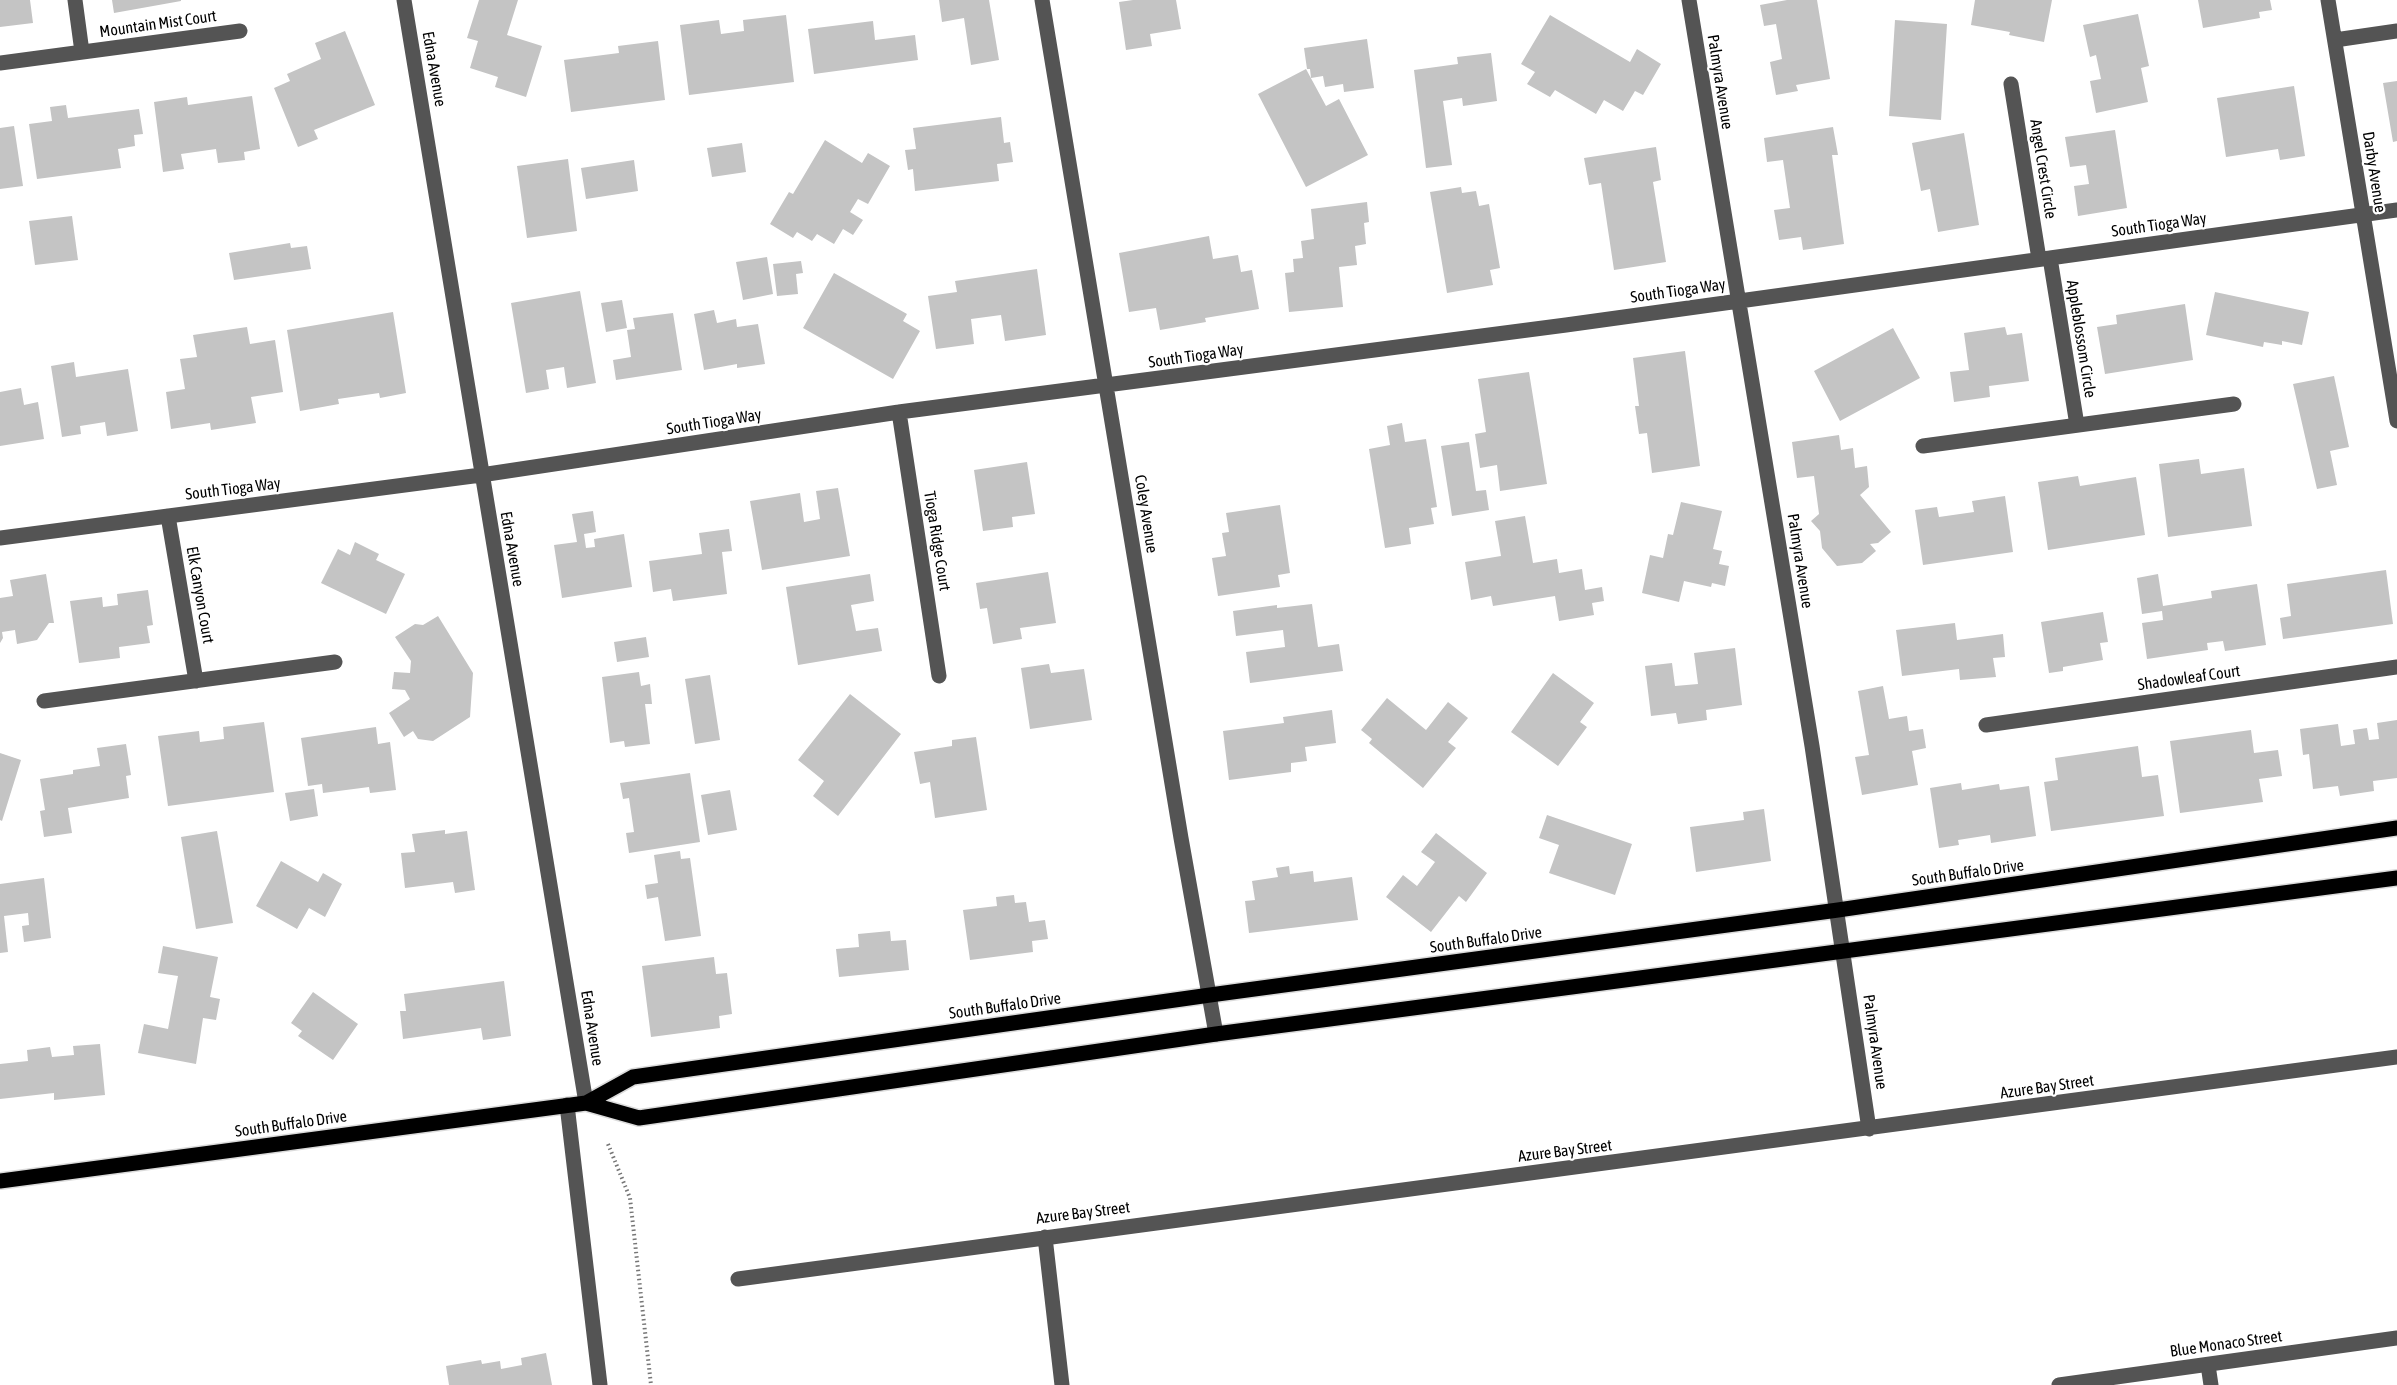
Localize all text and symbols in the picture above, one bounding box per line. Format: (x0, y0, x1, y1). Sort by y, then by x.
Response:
street label: Mountain Mist Court (98, 6, 218, 42)
street label: Edna Avenue (418, 30, 450, 108)
street label: Palmyra Avenue (1703, 33, 1737, 131)
street label: Angel Crest Circle (2026, 118, 2060, 220)
street label: Darby Avenue (2358, 130, 2390, 214)
street label: South Tioga Way (2110, 209, 2208, 241)
street label: South Tioga Way (1629, 275, 1727, 307)
street label: Appleblossom Circle (2062, 279, 2100, 399)
street label: South Tioga Way (1147, 340, 1245, 372)
street label: South Tioga Way (665, 405, 763, 439)
street label: Coley Avenue (1130, 473, 1162, 555)
street label: South Tioga Way (184, 474, 282, 504)
street label: Tioga Ridge Court (920, 490, 954, 592)
street label: Edna Avenue (496, 510, 528, 588)
street label: Palmyra Avenue (1783, 512, 1817, 610)
street label: Elk Canyon Court (182, 545, 218, 645)
street label: Shadowleaf Court (2136, 661, 2242, 695)
street label: South Buffalo Drive (1911, 856, 2025, 890)
street label: South Buffalo Drive (1429, 923, 1543, 957)
street label: Edna Avenue (577, 989, 607, 1067)
street label: South Buffalo Drive (948, 989, 1062, 1023)
street label: Palmyra Avenue (1859, 993, 1891, 1091)
street label: Azure Bay Street (1999, 1071, 2095, 1103)
street label: South Buffalo Drive (234, 1107, 348, 1141)
street label: Azure Bay Street (1517, 1136, 1613, 1166)
street label: Azure Bay Street (1035, 1198, 1131, 1228)
street label: Blue Monaco Street (2169, 1327, 2283, 1361)

